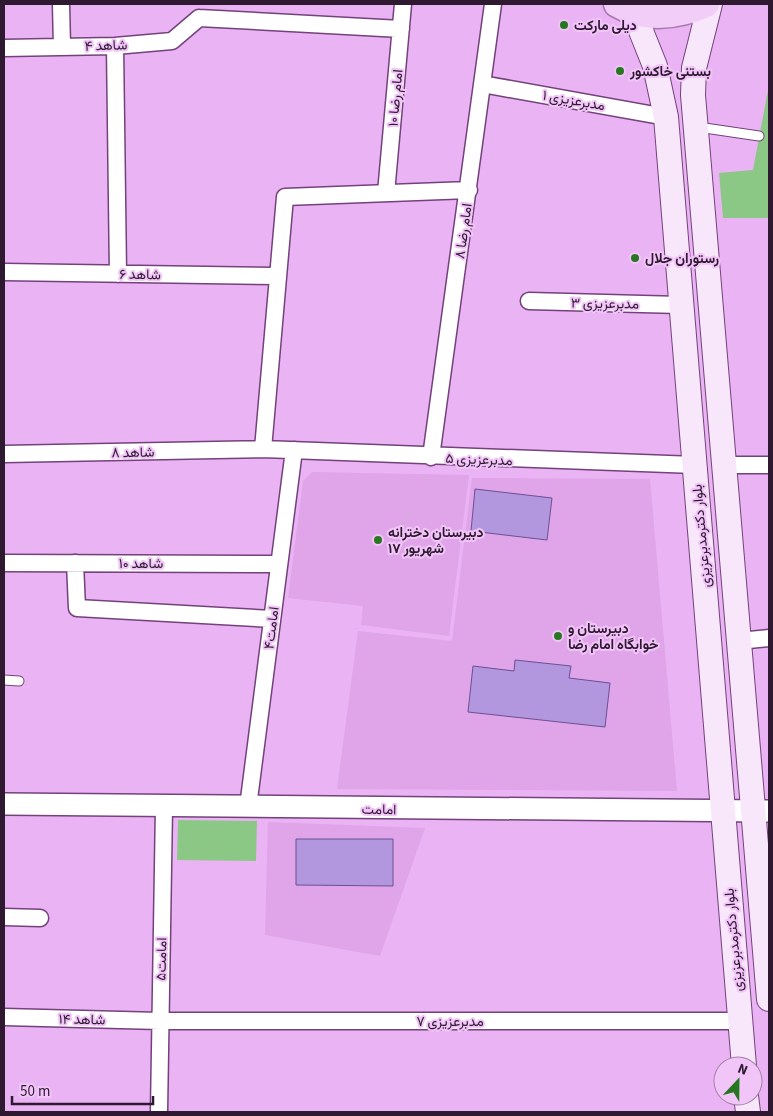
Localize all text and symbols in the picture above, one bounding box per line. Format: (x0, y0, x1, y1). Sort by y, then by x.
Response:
place label: دیلی مارکت (574, 16, 637, 36)
marker: دیلی مارکت (558, 19, 570, 31)
street label: شاهد ۴ (84, 35, 128, 57)
place label: بستنی خاکشور (629, 62, 711, 82)
marker: بستنی خاکشور (614, 65, 626, 77)
street label: امام رضا ۱۰ (384, 69, 408, 128)
street label: مدبرعزیزی ۱ (541, 86, 607, 116)
street label: امام رضا ۸ (450, 202, 478, 260)
place label: رستوران جلال (645, 249, 719, 269)
marker: رستوران جلال (629, 252, 641, 264)
street label: شاهد ۶ (119, 265, 161, 285)
street label: مدبرعزیزی ۳ (571, 293, 639, 315)
street label: شاهد ۸ (111, 443, 155, 463)
street label: مدبرعزیزی ۵ (445, 449, 513, 471)
street label: بلوار دکترمدبرعزیزی (688, 483, 716, 589)
place label: دبیرستان دخترانه ۱۷ شهریور (388, 523, 484, 559)
marker: دبیرستان دخترانه ۱۷ شهریور (372, 534, 384, 546)
street label: شاهد ۱۰ (119, 554, 163, 574)
street label: امامت۴ (259, 606, 285, 651)
place label: دبیرستان و خوابگاه امام رضا (568, 619, 659, 655)
marker: دبیرستان و خوابگاه امام رضا (552, 630, 564, 642)
street label: امامت (361, 800, 397, 820)
street label: بلوار دکترمدبرعزیزی (720, 887, 748, 993)
street label: امامت۵ (152, 937, 172, 981)
street label: شاهد ۱۴ (58, 1010, 106, 1030)
street label: مدبرعزیزی ۷ (416, 1012, 484, 1032)
north arrow (713, 1056, 763, 1106)
text: N (734, 1059, 751, 1081)
scale bar (12, 1074, 154, 1106)
text: 50 m (20, 1081, 50, 1102)

